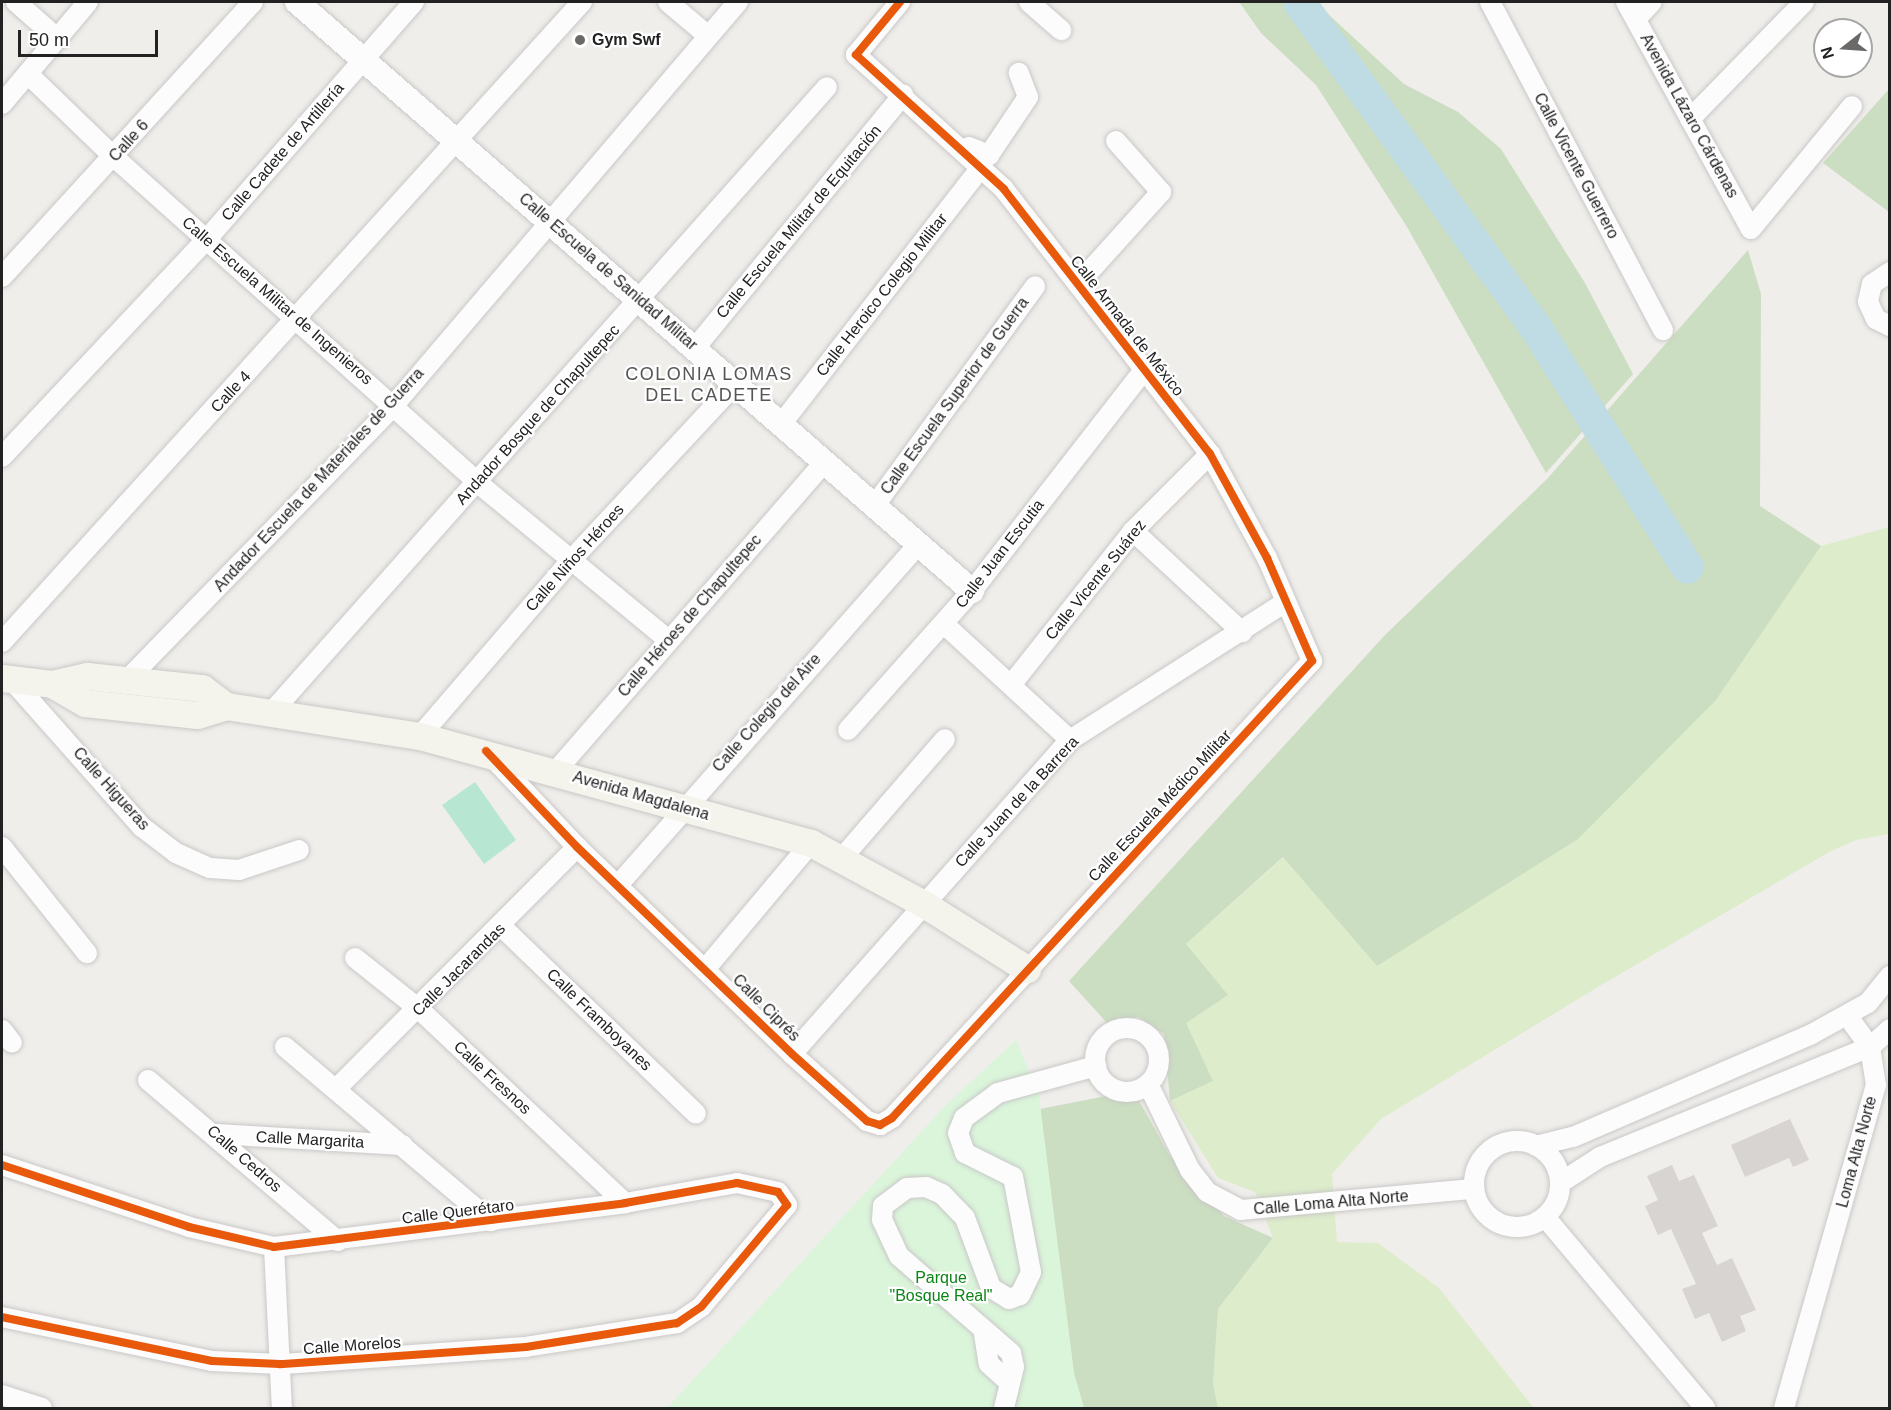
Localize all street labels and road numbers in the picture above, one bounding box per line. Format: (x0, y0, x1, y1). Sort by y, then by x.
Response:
street label: Avenida Lázaro Cárdenas (1636, 31, 1742, 201)
street label: Calle Cadete de Artillería (217, 79, 349, 225)
street label: Calle Vicente Guerrero (1529, 90, 1623, 242)
street label: Calle 6 (105, 116, 153, 166)
street label: Calle Escuela Militar de Equitación (712, 121, 886, 323)
street label: Calle Escuela de Sanidad Militar (515, 189, 701, 355)
street label: Calle Heroico Colegio Militar (812, 210, 952, 380)
street label: Calle Escuela Militar de Ingenieros (178, 213, 376, 389)
street label: Calle Armada de México (1066, 251, 1188, 401)
street label: Calle Escuela Superior de Guerra (877, 294, 1033, 498)
street label: Andador Bosque de Chapultepec (452, 321, 624, 509)
street label: Andador Escuela de Materiales de Guerra (210, 364, 428, 596)
street label: Calle 4 (207, 367, 255, 417)
street label: Calle Juan Escutia (952, 496, 1048, 612)
street label: Calle Niños Héroes (522, 500, 628, 616)
street label: Calle Vicente Suárez (1042, 516, 1150, 644)
street label: Calle Héroes de Chapultepec (614, 531, 766, 701)
street label: Calle Colegio del Aire (708, 649, 826, 777)
street label: Calle Escuela Médico Militar (1084, 726, 1236, 886)
street label: Calle Juan de la Barrera (951, 732, 1083, 872)
street label: Calle Higueras (69, 744, 153, 834)
street label: Avenida Magdalena (571, 767, 711, 825)
street label: Calle Jacarandas (409, 920, 509, 1020)
street label: Calle Framboyanes (542, 965, 656, 1075)
street label: Calle Ciprés (728, 970, 804, 1046)
street label: Calle Fresnos (449, 1037, 535, 1119)
street label: Loma Alta Norte (1833, 1094, 1881, 1210)
street label: Calle Cedros (203, 1121, 285, 1197)
street label: Calle Margarita (255, 1128, 365, 1152)
street label: Calle Loma Alta Norte (1252, 1187, 1410, 1219)
street label: Calle Querétaro (401, 1196, 515, 1228)
street label: Calle Morelos (303, 1333, 401, 1359)

